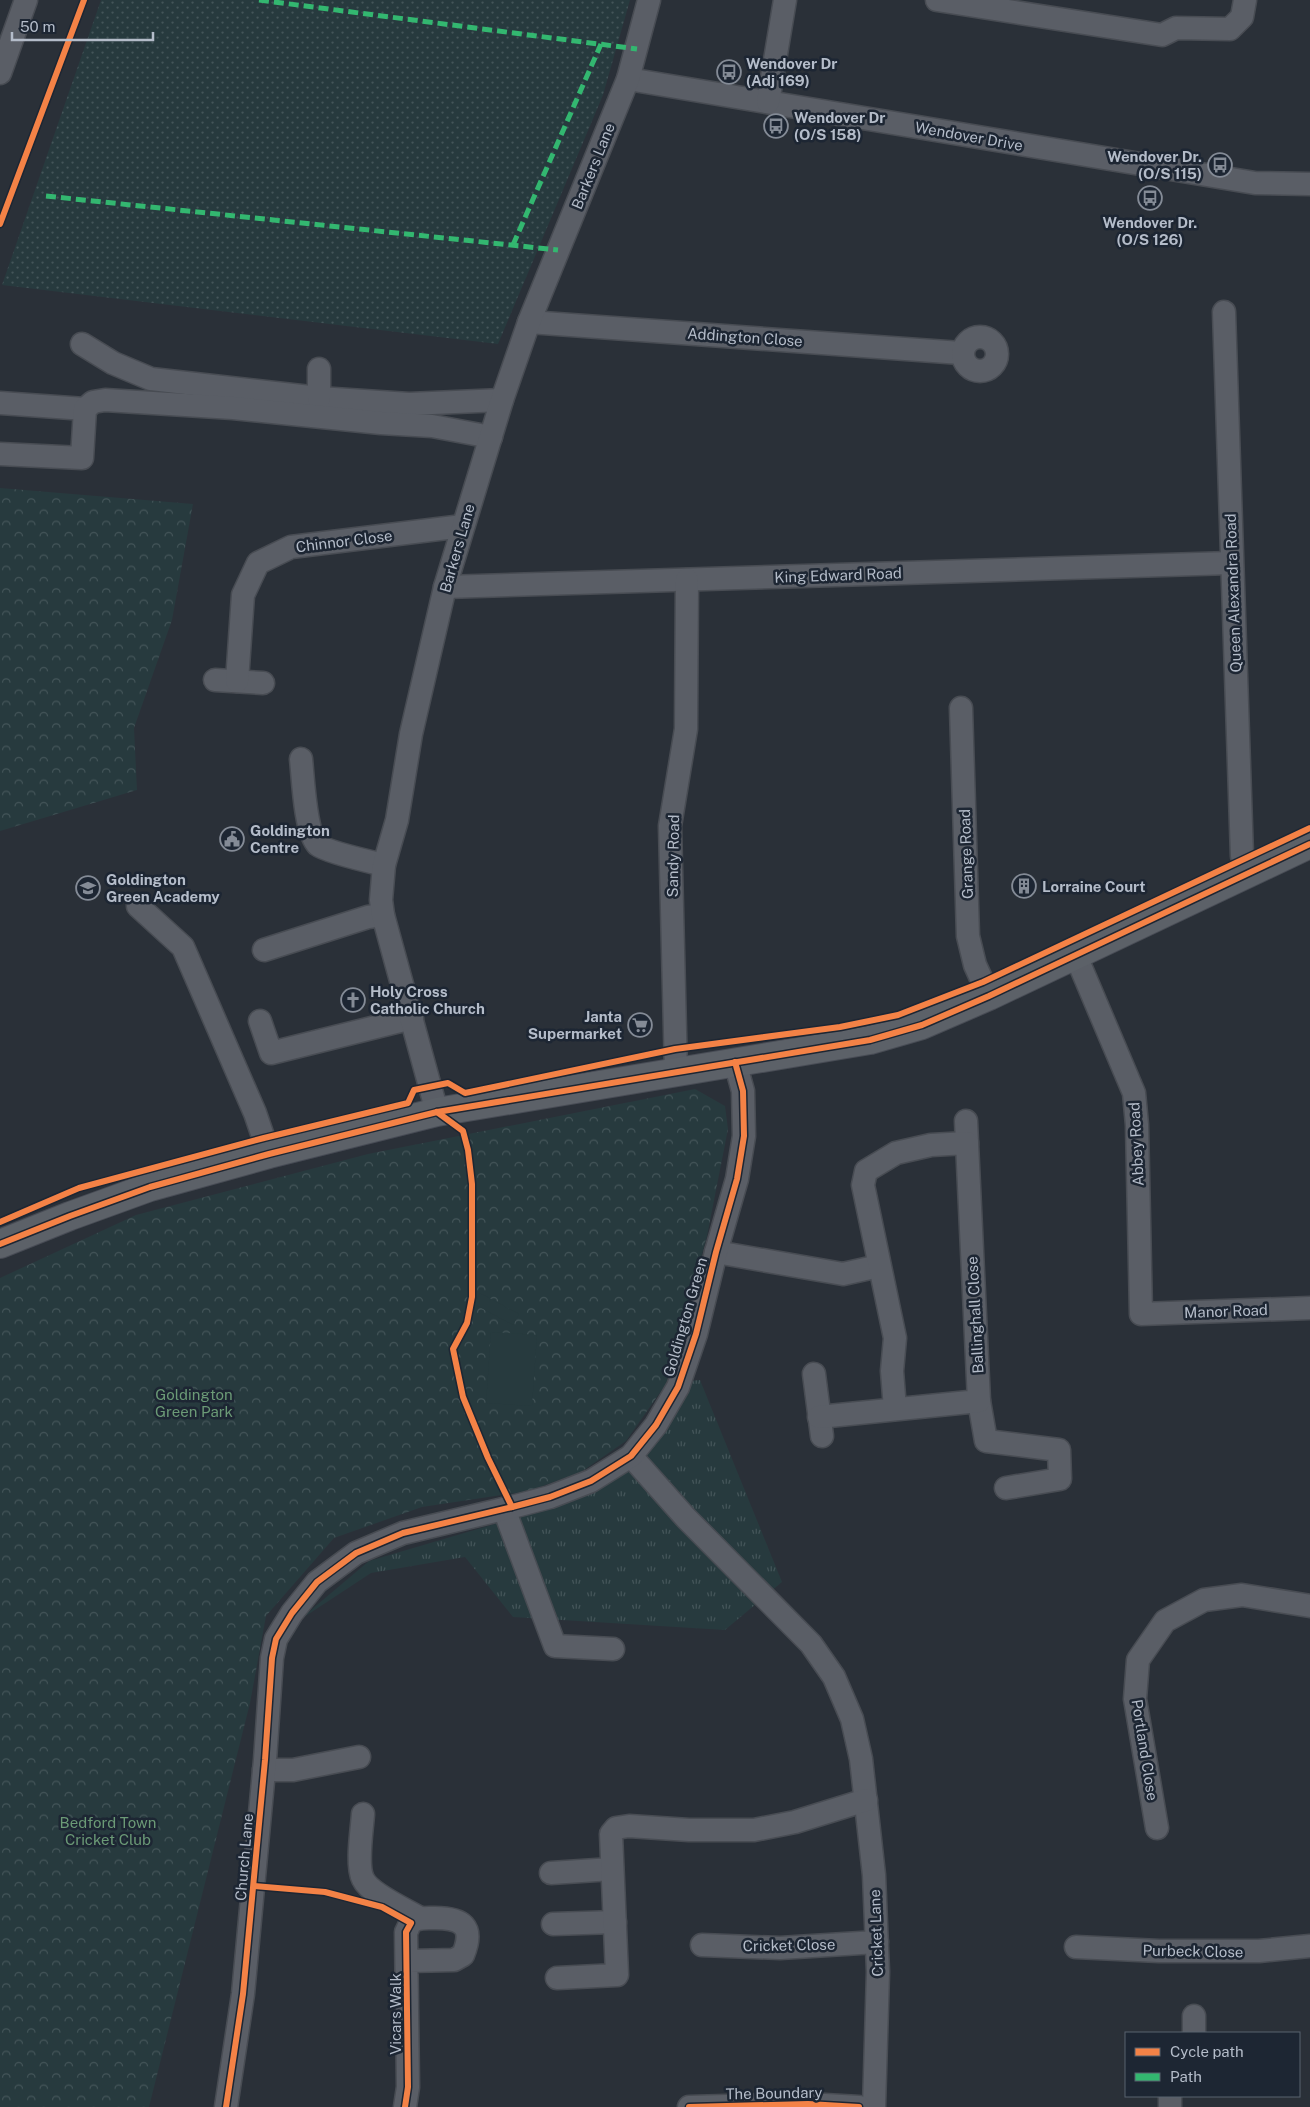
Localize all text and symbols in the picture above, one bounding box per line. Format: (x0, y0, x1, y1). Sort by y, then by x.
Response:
scale bar (12, 10, 154, 42)
text: 50 m (20, 18, 55, 35)
place label: Wendover Dr (Adj 169) (746, 55, 838, 89)
bus stop icon: Wendover Dr (Adj 169) (716, 59, 742, 85)
place label: Wendover Dr (O/S 158) (794, 109, 886, 143)
bus stop icon: Wendover Dr (O/S 158) (763, 113, 789, 139)
street label: Wendover Drive (914, 118, 1024, 154)
street label: Barkers Lane (568, 120, 618, 212)
place label: Wendover Dr. (O/S 115) (1107, 148, 1202, 182)
bus stop icon: Wendover Dr. (O/S 115) (1207, 152, 1233, 178)
bus stop icon: Wendover Dr. (O/S 126) (1137, 185, 1163, 211)
place label: Wendover Dr. (O/S 126) (1103, 214, 1197, 248)
street label: Addington Close (687, 324, 803, 350)
street label: Barkers Lane (436, 502, 478, 594)
street label: Queen Alexandra Road (1222, 513, 1244, 673)
street label: Chinnor Close (295, 527, 393, 555)
street label: King Edward Road (774, 564, 902, 586)
street label: Grange Road (956, 809, 976, 899)
street label: Sandy Road (664, 814, 682, 898)
place label: Goldington Centre (250, 822, 330, 856)
public building icon: Goldington Centre (219, 826, 245, 852)
place label: Goldington Green Academy (106, 871, 220, 905)
building icon: Lorraine Court (1011, 873, 1037, 899)
school or university icon: Goldington Green Academy (75, 875, 101, 901)
place label: Lorraine Court (1042, 878, 1146, 895)
place label: Holy Cross Catholic Church (370, 983, 485, 1017)
church icon: Holy Cross Catholic Church (340, 987, 366, 1013)
place label: Janta Supermarket (528, 1008, 622, 1042)
supermarket icon: Janta Supermarket (627, 1012, 653, 1038)
street label: Abbey Road (1125, 1102, 1147, 1186)
street label: Goldington Green (660, 1255, 710, 1379)
street label: Ballinghall Close (963, 1256, 987, 1374)
street label: Manor Road (1184, 1301, 1268, 1321)
park label: Goldington Green Park (155, 1386, 233, 1420)
street label: Portland Close (1129, 1698, 1161, 1802)
street label: Church Lane (232, 1813, 256, 1901)
park label: Bedford Town Cricket Club (60, 1814, 156, 1848)
street label: Cricket Lane (866, 1889, 886, 1977)
street label: Cricket Close (743, 1936, 835, 1954)
street label: Purbeck Close (1142, 1942, 1244, 1960)
street label: Vicars Walk (387, 1973, 404, 2055)
legend (1125, 2032, 1300, 2097)
text: Cycle path (1170, 2043, 1244, 2060)
text: Path (1170, 2068, 1202, 2085)
street label: The Boundary (725, 2084, 823, 2102)

